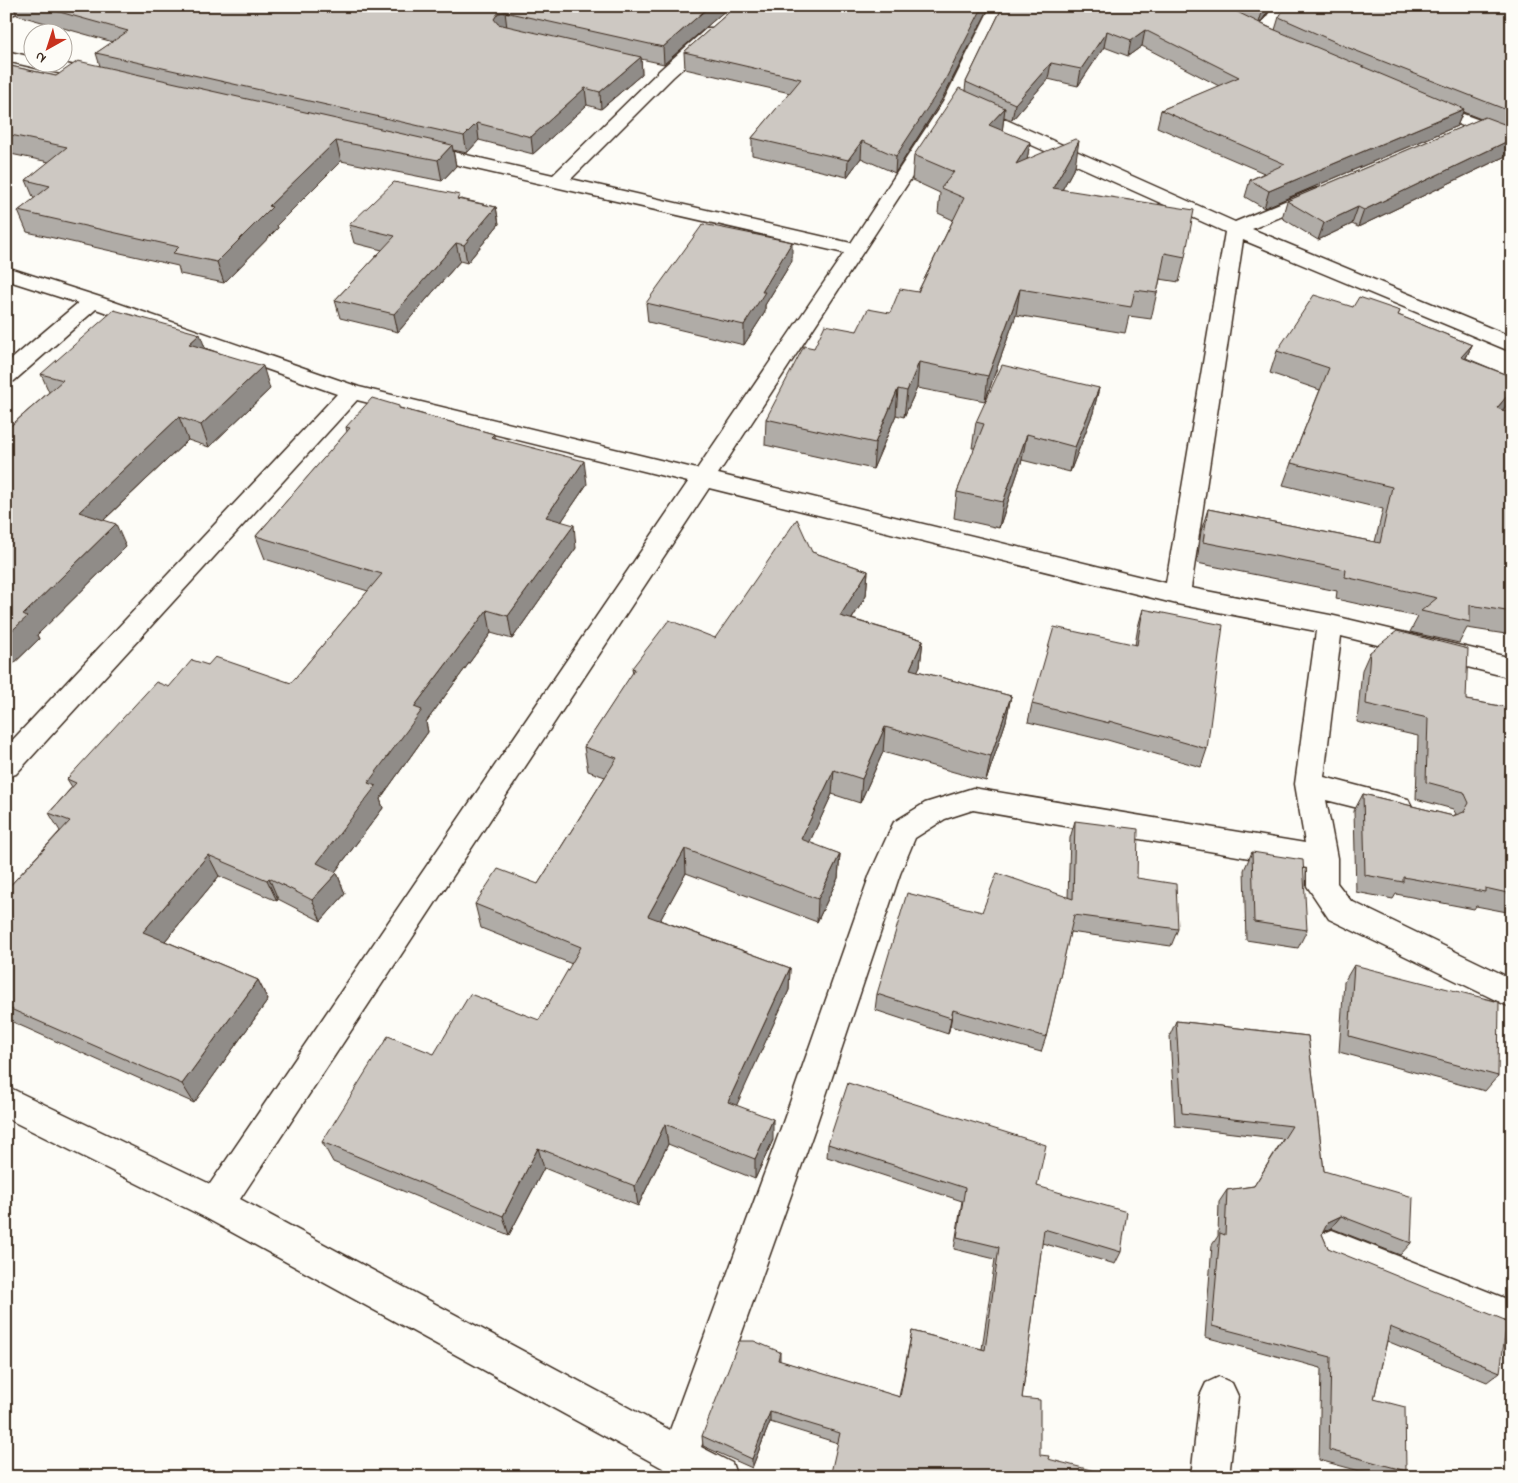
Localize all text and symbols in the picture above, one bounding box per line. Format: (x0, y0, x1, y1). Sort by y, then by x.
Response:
north arrow (22, 22, 72, 72)
text: N (30, 46, 51, 68)

